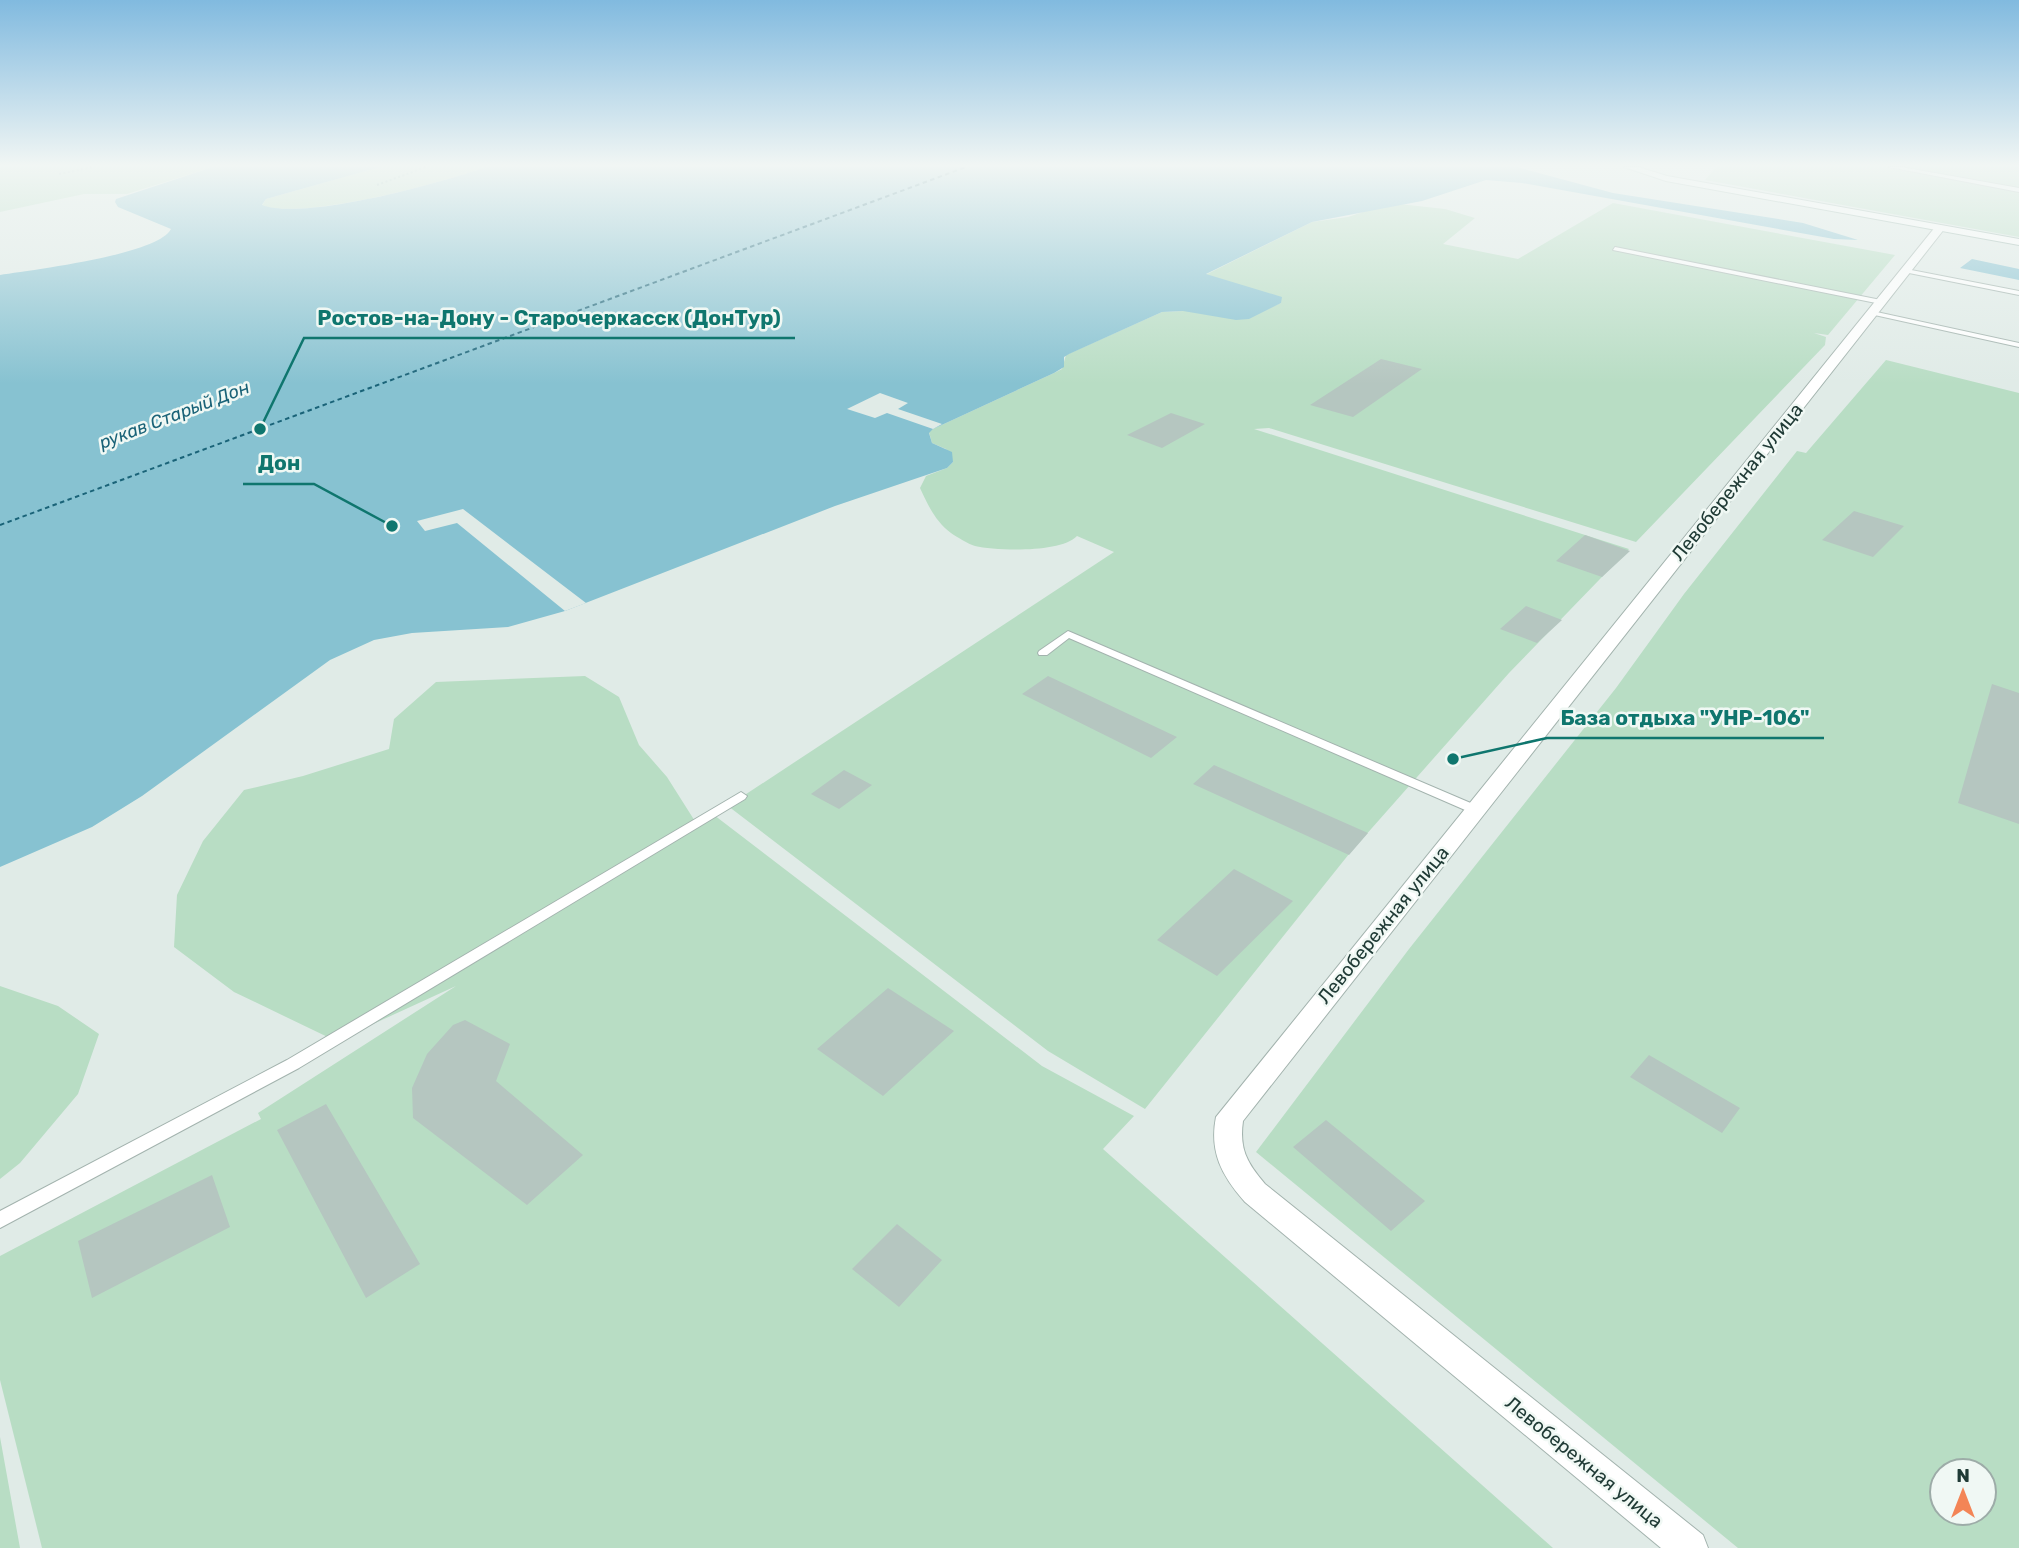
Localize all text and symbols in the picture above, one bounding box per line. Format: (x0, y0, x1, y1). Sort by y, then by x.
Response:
callout: Ростов-на-Дону - Старочеркасск (ДонТур) (304, 296, 795, 338)
text: Ростов-на-Дону - Старочеркасск (ДонТур) (317, 305, 781, 330)
water label: рукав Старый Дон (96, 376, 252, 454)
street label: Левобережная улица (1666, 399, 1808, 565)
callout: Дон (243, 442, 314, 484)
text: Дон (258, 450, 300, 475)
callout: База отдыха "УНР-106" (1547, 696, 1824, 738)
text: База отдыха "УНР-106" (1560, 705, 1810, 730)
street label: Левобережная улица (1312, 842, 1454, 1008)
street label: Левобережная улица (1501, 1391, 1667, 1533)
north arrow (1928, 1457, 1998, 1527)
text: N (1956, 1464, 1970, 1487)

